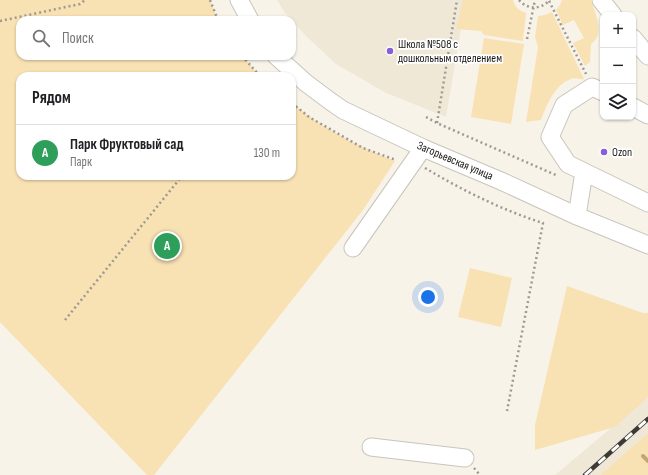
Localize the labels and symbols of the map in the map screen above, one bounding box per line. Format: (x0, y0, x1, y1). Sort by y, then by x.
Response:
place label: Школа №508 с дошкольным отделением (398, 37, 502, 66)
marker: Школа №508 с дошкольным отделением (385, 46, 395, 56)
street label: Загорьевская улица (415, 138, 496, 184)
place label: Ozon (612, 145, 632, 160)
marker: Ozon (599, 147, 609, 157)
pin: A (154, 231, 180, 261)
your location (418, 287, 438, 307)

